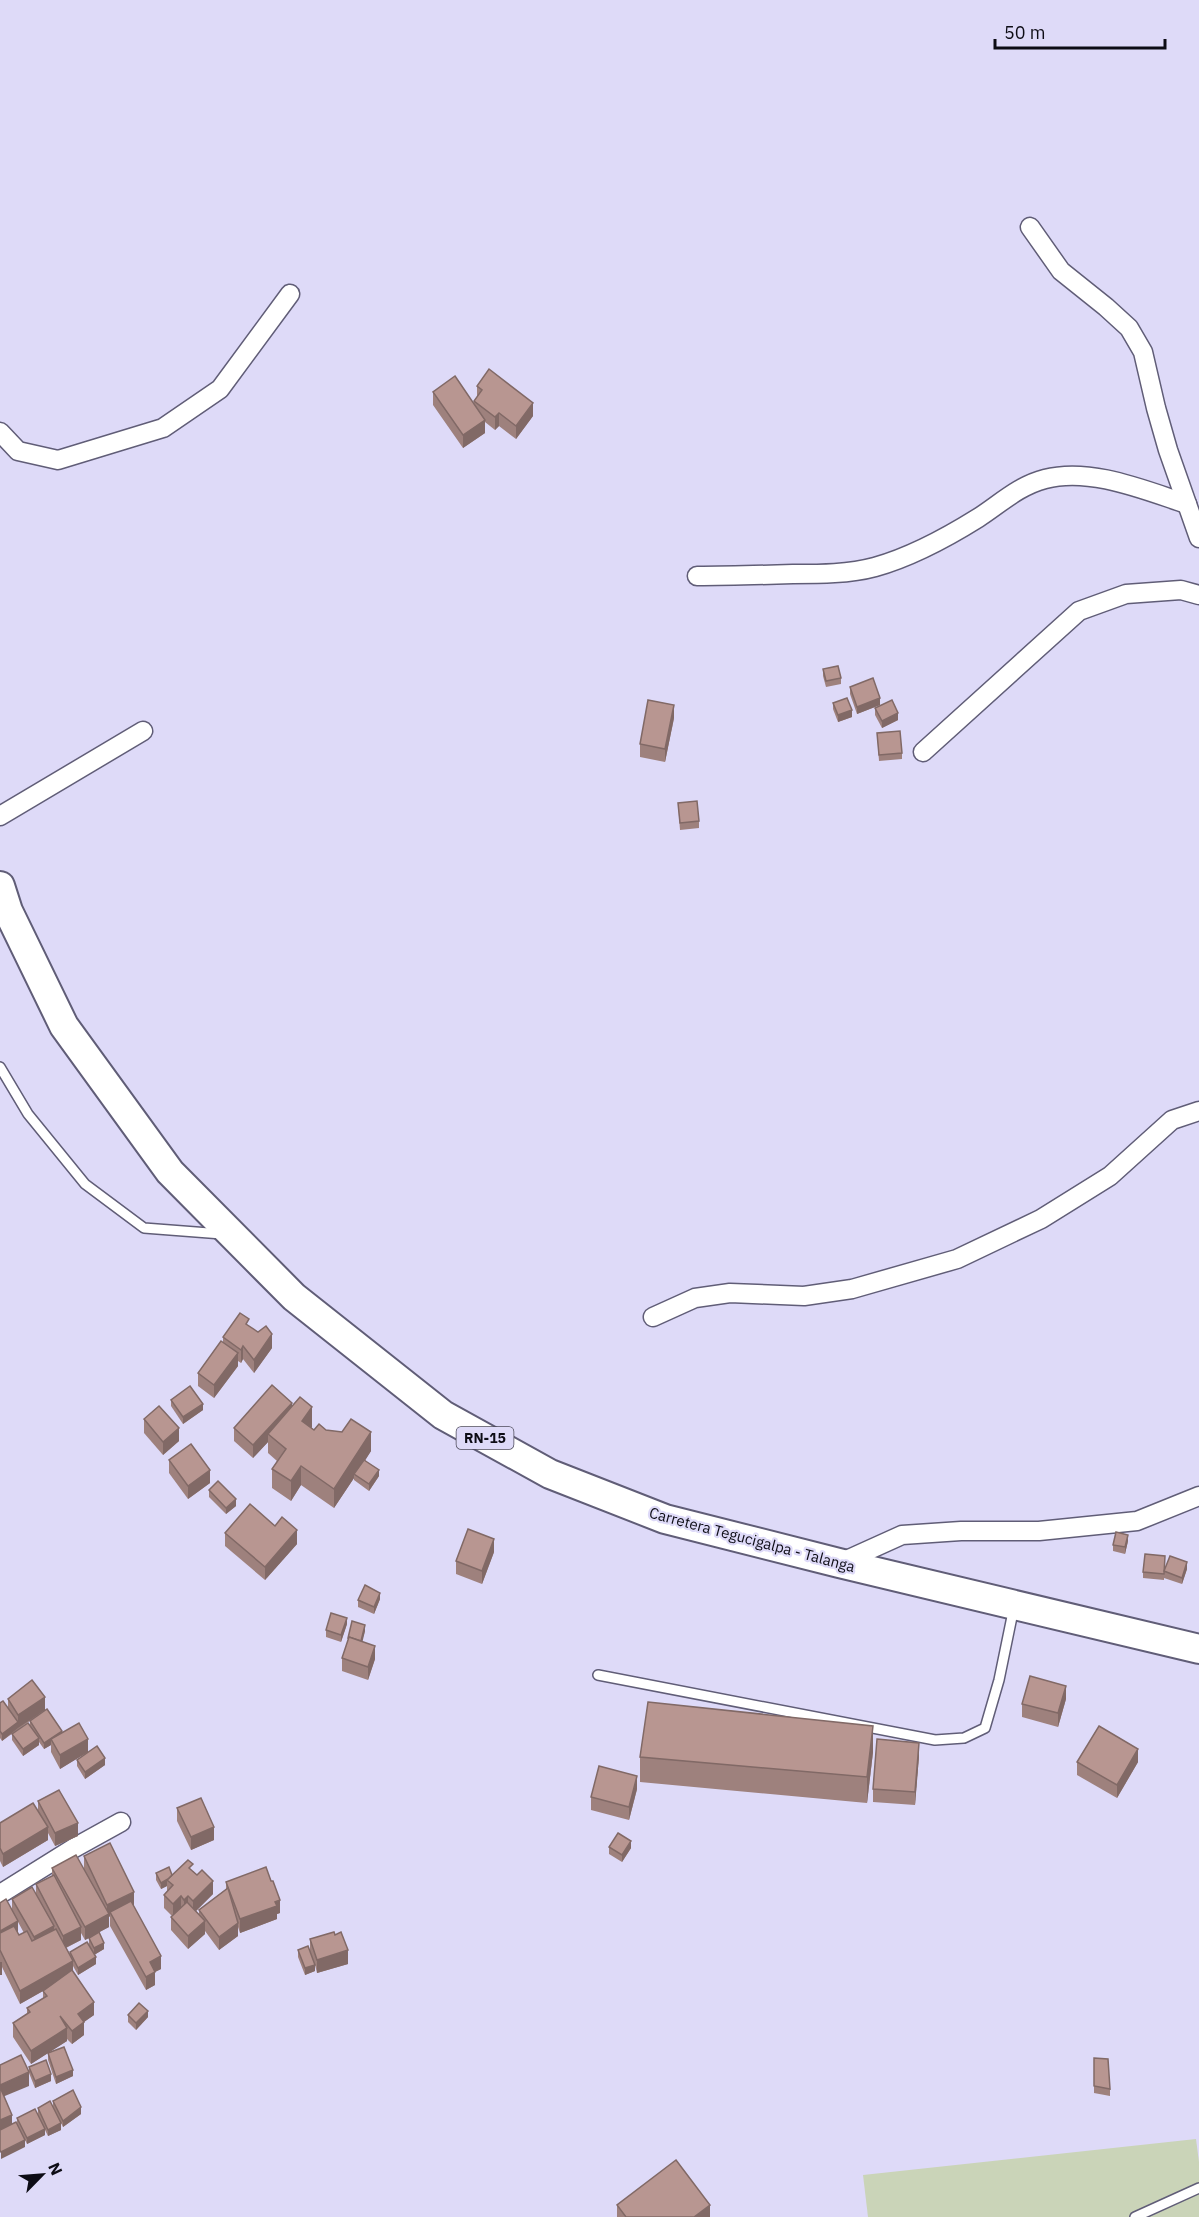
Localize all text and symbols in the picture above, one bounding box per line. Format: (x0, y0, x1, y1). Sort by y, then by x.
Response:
scale bar (995, 12, 1164, 50)
text: 50 m (1004, 21, 1046, 44)
road number: RN-15 (456, 1427, 514, 1449)
street label: Carretera Tegucigalpa - Talanga (647, 1503, 857, 1576)
north arrow (12, 2145, 72, 2205)
text: N (44, 2159, 67, 2178)

